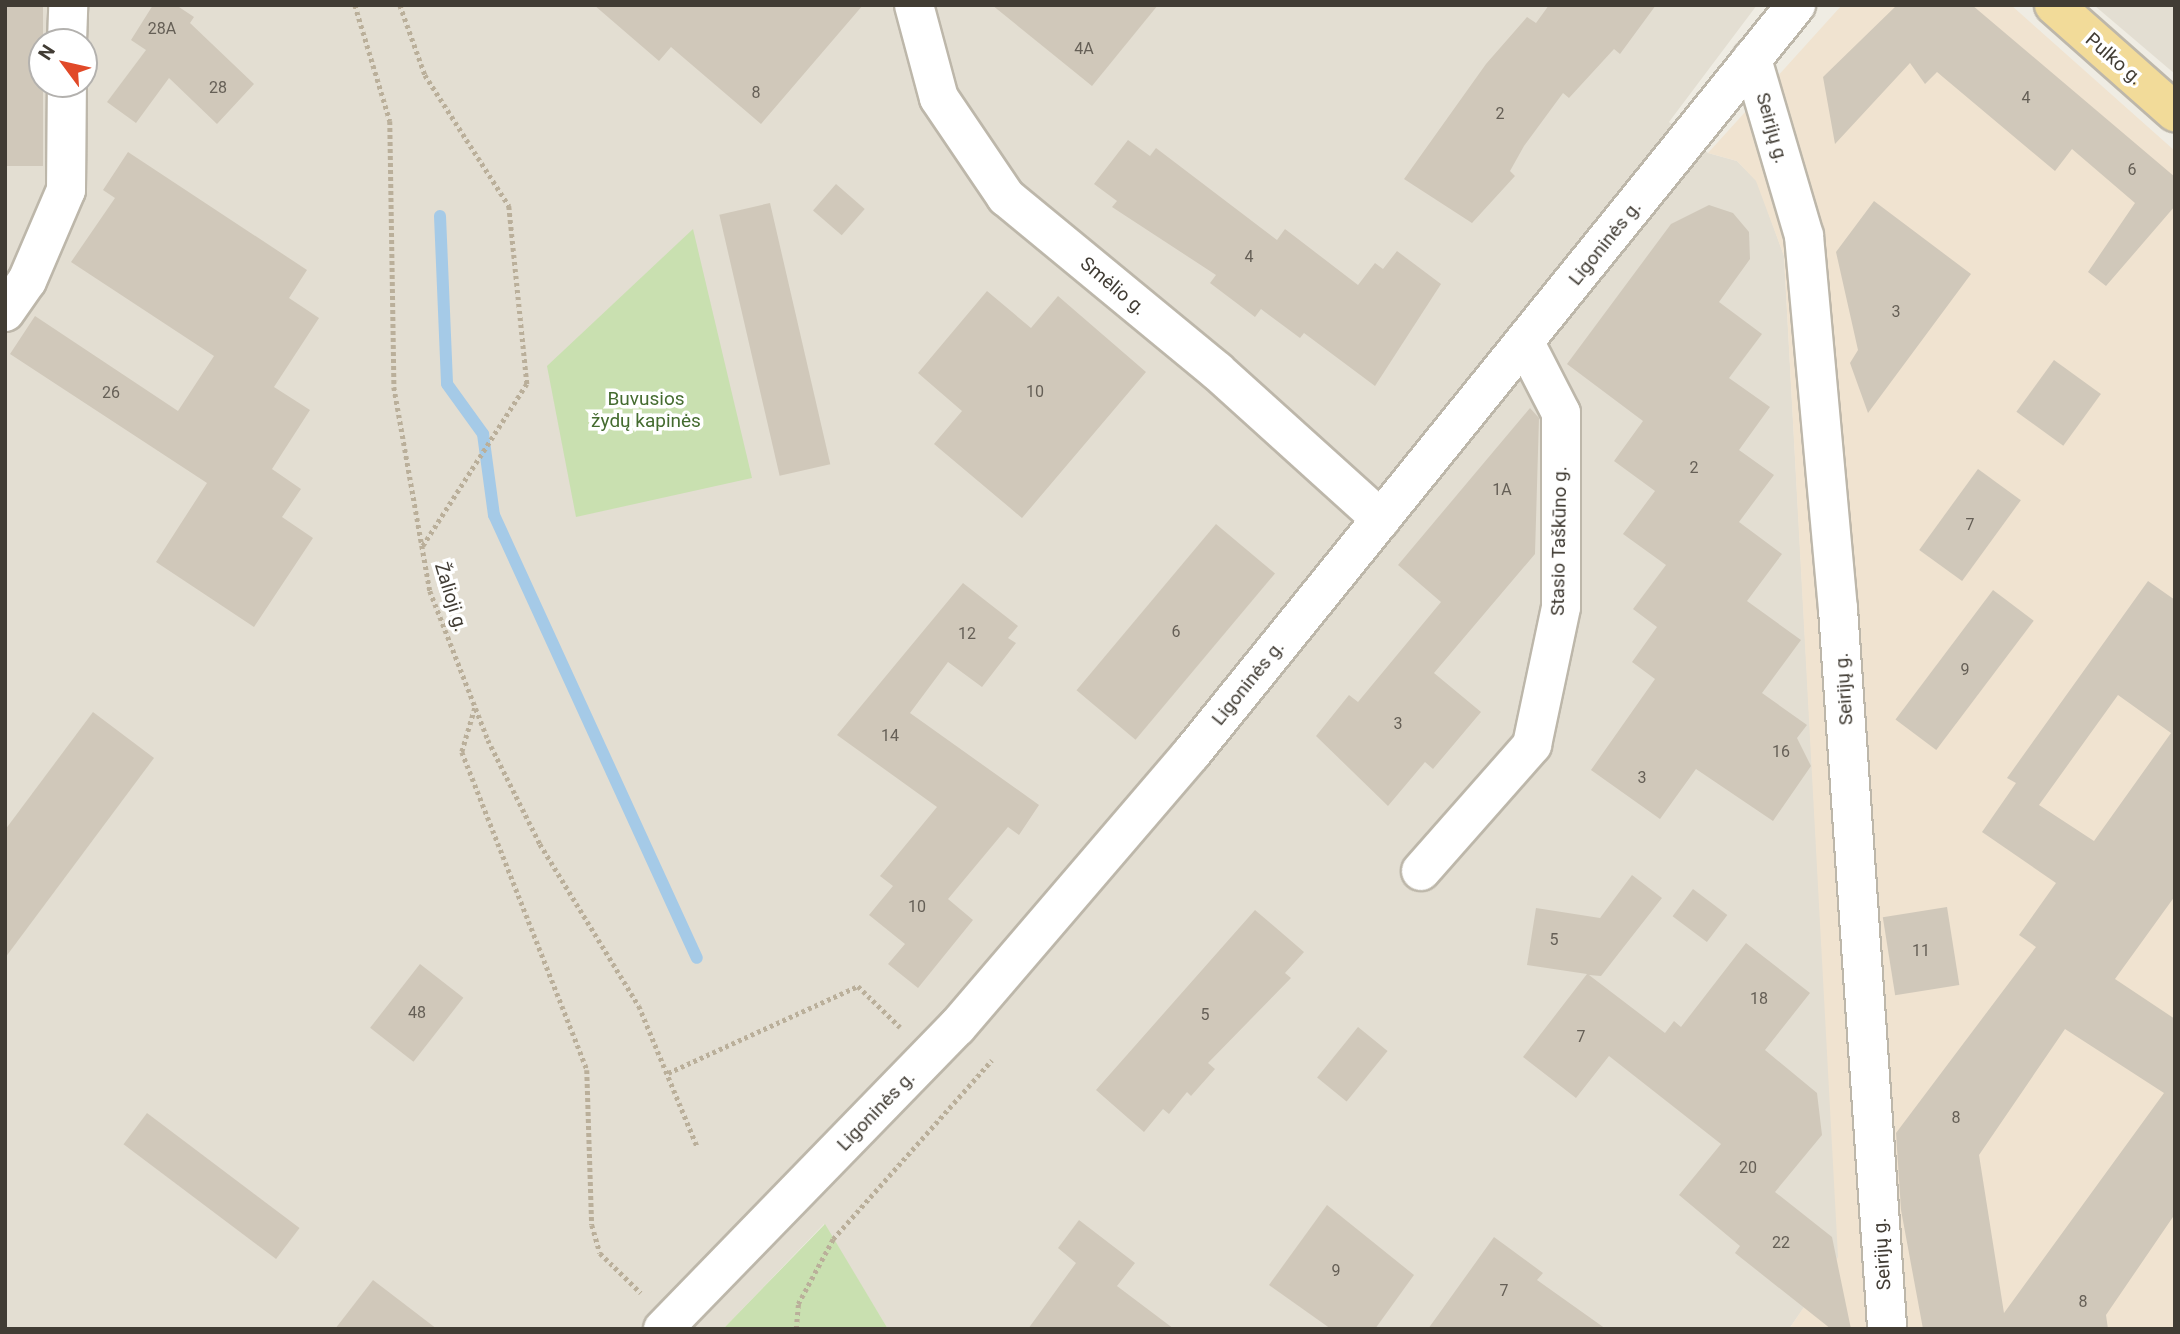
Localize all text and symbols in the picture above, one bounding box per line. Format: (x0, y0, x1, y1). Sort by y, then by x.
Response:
house number: 28A (148, 19, 176, 39)
north arrow (28, 28, 98, 98)
street label: Pulko g. (2081, 28, 2147, 90)
house number: 4A (1074, 39, 1094, 59)
text: N (33, 40, 60, 64)
house number: 28 (209, 78, 227, 98)
house number: 8 (752, 83, 760, 103)
house number: 4 (2022, 88, 2030, 108)
street label: Seirijų g. (1751, 90, 1793, 166)
house number: 2 (1496, 104, 1504, 124)
house number: 6 (2128, 160, 2136, 180)
street label: Ligoninės g. (1564, 196, 1646, 290)
house number: 4 (1245, 247, 1253, 267)
street label: Smėlio g. (1076, 252, 1150, 320)
house number: 3 (1892, 302, 1900, 322)
house number: 10 (1026, 382, 1044, 402)
house number: 26 (102, 383, 120, 403)
park label: Buvusios žydų kapinės (591, 388, 701, 432)
house number: 2 (1690, 458, 1698, 478)
street label: Stasio Taškūno g. (1546, 466, 1572, 616)
house number: 1A (1492, 480, 1512, 500)
house number: 7 (1966, 515, 1974, 535)
street label: Žalioji g. (430, 560, 472, 634)
house number: 6 (1172, 622, 1180, 642)
house number: 12 (958, 624, 976, 644)
street label: Ligoninės g. (1207, 636, 1289, 730)
street label: Seirijų g. (1830, 652, 1858, 726)
house number: 9 (1961, 660, 1969, 680)
house number: 3 (1394, 714, 1402, 734)
house number: 14 (881, 726, 899, 746)
house number: 16 (1772, 742, 1790, 762)
house number: 3 (1638, 768, 1646, 788)
house number: 10 (908, 897, 926, 917)
house number: 5 (1550, 930, 1558, 950)
house number: 11 (1912, 941, 1930, 961)
house number: 18 (1750, 989, 1768, 1009)
house number: 48 (408, 1003, 426, 1023)
house number: 5 (1201, 1005, 1209, 1025)
house number: 7 (1577, 1027, 1585, 1047)
street label: Ligoninės g. (832, 1066, 920, 1156)
house number: 8 (1952, 1108, 1960, 1128)
house number: 20 (1739, 1158, 1757, 1178)
street label: Seirijų g. (1868, 1217, 1896, 1291)
house number: 22 (1772, 1233, 1790, 1253)
house number: 9 (1332, 1261, 1340, 1281)
house number: 7 (1500, 1281, 1508, 1301)
house number: 8 (2079, 1292, 2087, 1312)

